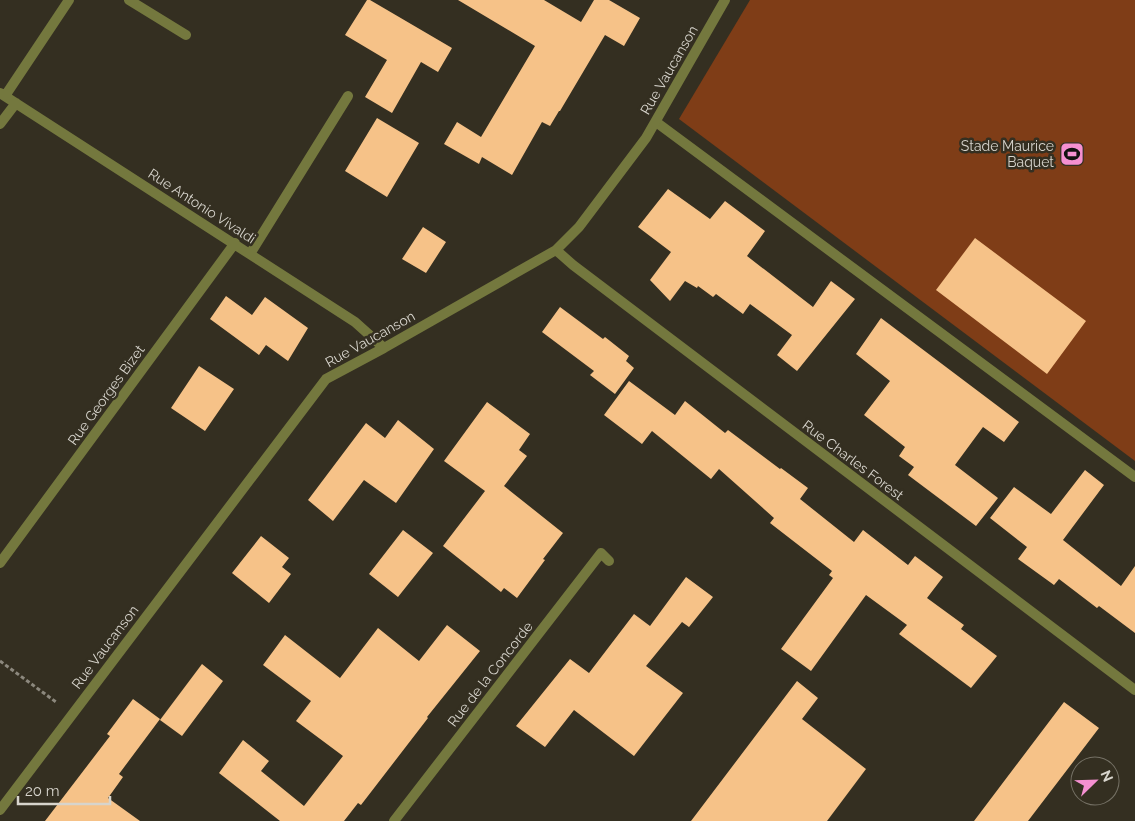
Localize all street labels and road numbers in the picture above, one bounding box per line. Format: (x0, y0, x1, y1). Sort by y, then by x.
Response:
street label: Rue Vaucanson (637, 23, 701, 117)
street label: Rue Antonio Vivaldi (145, 165, 259, 247)
street label: Rue Vaucanson (322, 308, 418, 370)
street label: Rue Georges Bizet (64, 342, 148, 448)
street label: Rue Charles Forest (799, 417, 907, 503)
street label: Rue Vaucanson (68, 602, 142, 692)
street label: Rue de la Concorde (444, 619, 536, 729)

